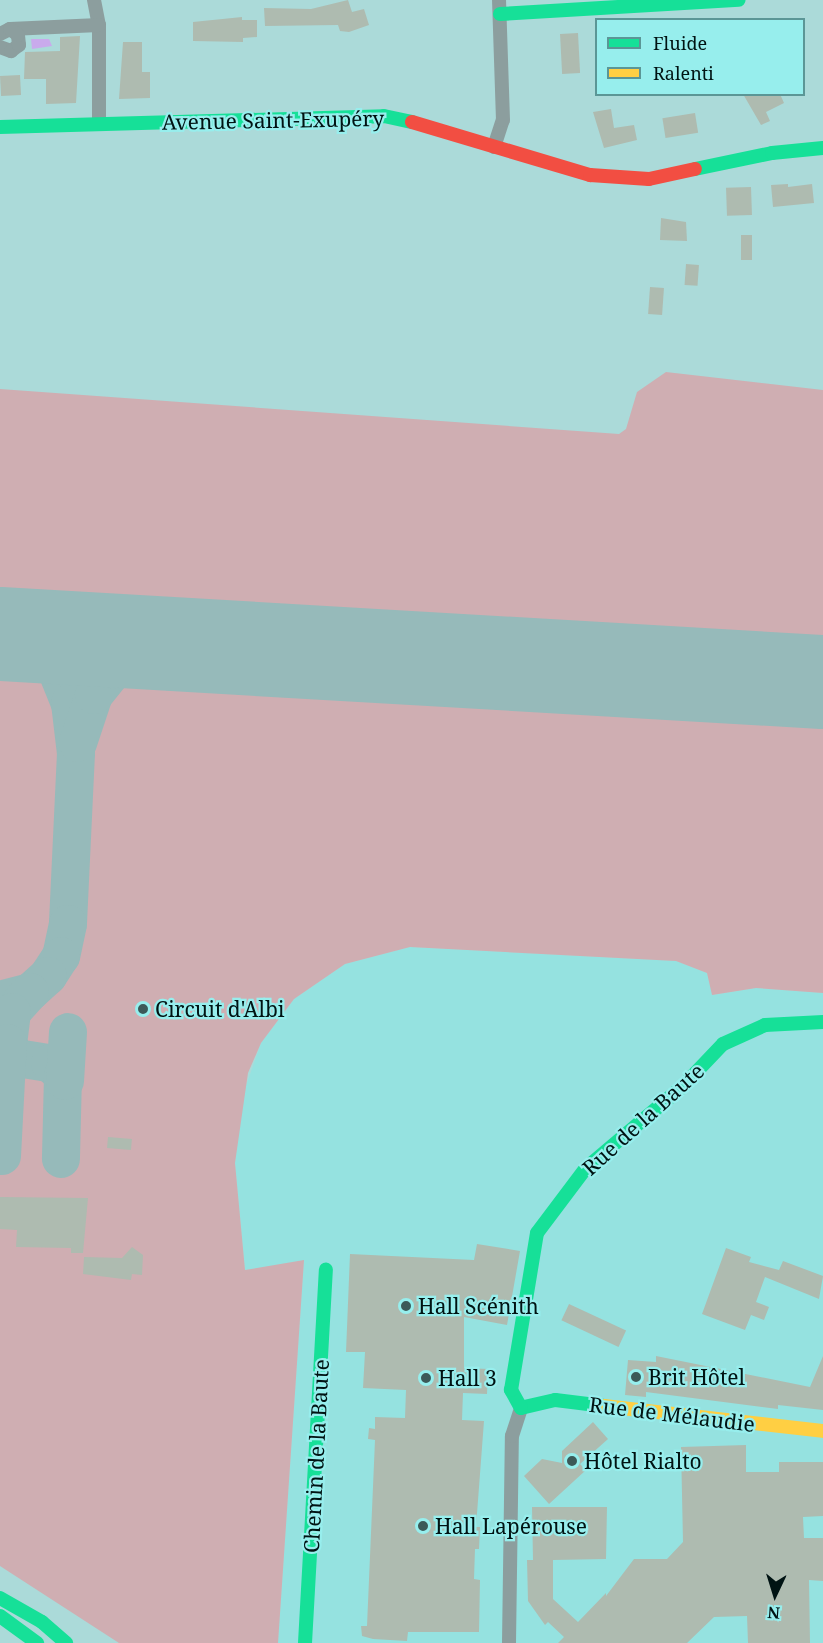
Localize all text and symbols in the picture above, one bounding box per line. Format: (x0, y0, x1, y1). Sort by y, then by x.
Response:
legend (595, 18, 805, 96)
text: Fluide (653, 31, 707, 55)
text: Ralenti (653, 61, 714, 85)
street label: Avenue Saint-Exupéry (162, 105, 384, 135)
place label: Circuit d'Albi (155, 996, 285, 1022)
marker: Circuit d'Albi (136, 1002, 150, 1016)
street label: Rue de la Baute (577, 1058, 709, 1180)
place label: Hall Scénith (418, 1293, 539, 1319)
marker: Hall Scénith (399, 1299, 413, 1313)
street label: Chemin de la Baute (298, 1359, 334, 1553)
place label: Brit Hôtel (648, 1364, 745, 1390)
place label: Hall 3 (438, 1365, 497, 1391)
marker: Brit Hôtel (629, 1370, 643, 1384)
marker: Hall 3 (419, 1371, 433, 1385)
street label: Rue de Mélaudie (588, 1391, 756, 1437)
place label: Hôtel Rialto (584, 1448, 702, 1474)
marker: Hôtel Rialto (565, 1454, 579, 1468)
place label: Hall Lapérouse (435, 1513, 587, 1539)
marker: Hall Lapérouse (416, 1519, 430, 1533)
north arrow (745, 1565, 805, 1625)
text: N (767, 1602, 781, 1624)

